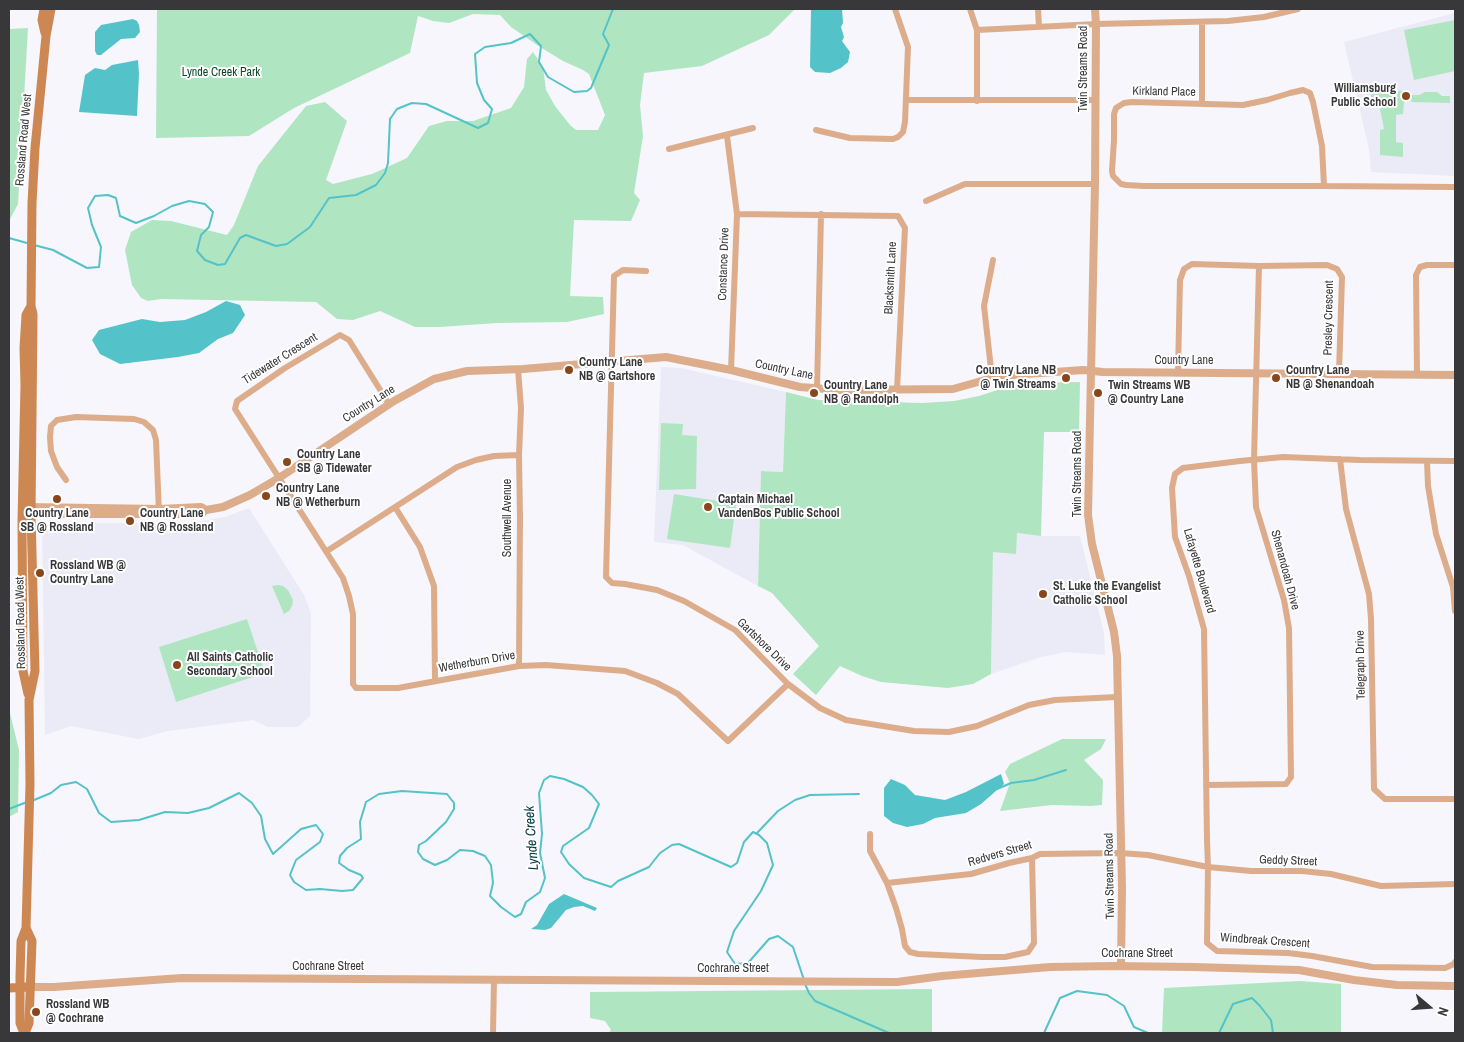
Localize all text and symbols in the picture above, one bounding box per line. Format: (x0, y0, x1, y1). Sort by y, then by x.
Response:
street label: Twin Streams Road (1077, 26, 1091, 112)
park label: Lynde Creek Park (182, 66, 260, 80)
place label: Williamsburg Public School (1331, 82, 1396, 110)
street label: Kirkland Place (1132, 84, 1196, 100)
marker: Williamsburg Public School (1400, 90, 1412, 102)
street label: Rossland Road West (13, 93, 35, 187)
street label: Constance Drive (716, 227, 732, 301)
street label: Blacksmith Lane (882, 241, 900, 315)
street label: Presley Crescent (1321, 280, 1337, 356)
street label: Tidewater Crescent (240, 330, 320, 388)
street label: Country Lane (1154, 354, 1214, 368)
place label: Country Lane NB @ Gartshore (579, 356, 655, 384)
street label: Country Lane (754, 357, 814, 383)
marker: Country Lane NB @ Gartshore (563, 364, 575, 376)
place label: Country Lane NB @ Twin Streams (976, 364, 1056, 392)
place label: Country Lane NB @ Shenandoah (1286, 364, 1374, 392)
marker: Country Lane NB @ Twin Streams (1060, 372, 1072, 384)
marker: Country Lane NB @ Shenandoah (1270, 372, 1282, 384)
place label: Country Lane NB @ Randolph (824, 379, 899, 407)
place label: Twin Streams WB @ Country Lane (1108, 379, 1190, 407)
street label: Country Lane (340, 382, 398, 426)
marker: Country Lane NB @ Randolph (808, 387, 820, 399)
marker: Twin Streams WB @ Country Lane (1092, 387, 1104, 399)
street label: Twin Streams Road (1071, 431, 1085, 517)
place label: Country Lane SB @ Tidewater (297, 448, 372, 476)
marker: Country Lane SB @ Tidewater (281, 456, 293, 468)
street label: Southwell Avenue (501, 479, 515, 557)
place label: Country Lane NB @ Wetherburn (276, 482, 360, 510)
marker: Country Lane NB @ Wetherburn (260, 490, 272, 502)
marker: Country Lane SB @ Rossland (51, 493, 63, 505)
place label: Captain Michael VandenBos Public School (718, 493, 839, 521)
marker: Captain Michael VandenBos Public School (702, 501, 714, 513)
place label: Country Lane SB @ Rossland (20, 507, 94, 535)
place label: Country Lane NB @ Rossland (140, 507, 214, 535)
marker: Country Lane NB @ Rossland (124, 515, 136, 527)
street label: Lafayette Boulevard (1180, 527, 1218, 615)
street label: Shenandoah Drive (1267, 529, 1303, 611)
place label: Rossland WB @ Country Lane (50, 559, 126, 587)
marker: Rossland WB @ Country Lane (34, 567, 46, 579)
street label: Rossland Road West (13, 577, 29, 669)
place label: St. Luke the Evangelist Catholic School (1053, 580, 1161, 608)
marker: St. Luke the Evangelist Catholic School (1037, 588, 1049, 600)
street label: Gartshore Drive (734, 616, 794, 674)
street label: Telegraph Drive (1353, 630, 1369, 700)
street label: Wetherburn Drive (438, 648, 516, 676)
place label: All Saints Catholic Secondary School (187, 651, 273, 679)
marker: All Saints Catholic Secondary School (171, 659, 183, 671)
water label: Lynde Creek (521, 805, 543, 871)
street label: Twin Streams Road (1102, 833, 1118, 919)
street label: Redvers Street (966, 838, 1034, 870)
street label: Geddy Street (1259, 853, 1317, 869)
street label: Windbreak Crescent (1220, 931, 1310, 951)
street label: Cochrane Street (1101, 947, 1173, 961)
street label: Cochrane Street (292, 960, 364, 974)
street label: Cochrane Street (697, 962, 769, 976)
north arrow (1404, 982, 1454, 1032)
place label: Rossland WB @ Cochrane (46, 998, 109, 1026)
text: N (1433, 1005, 1453, 1018)
marker: Rossland WB @ Cochrane (30, 1006, 42, 1018)

